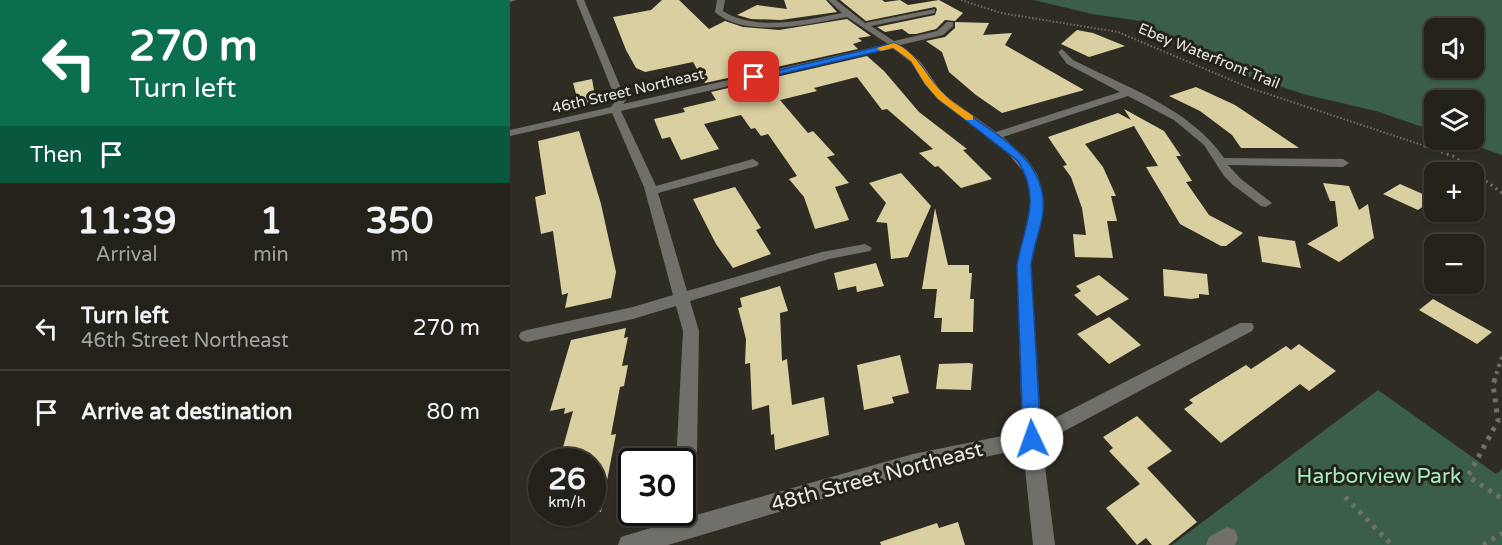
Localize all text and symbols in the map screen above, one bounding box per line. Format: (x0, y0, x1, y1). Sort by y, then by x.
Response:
map controls (1424, 18, 1484, 294)
button: sound (1424, 18, 1484, 78)
street label: Ebey Waterfront Trail (1136, 19, 1282, 93)
text: 270 m (129, 21, 258, 72)
icon: left (30, 24, 108, 102)
pin (728, 51, 779, 102)
icon: arrive (737, 60, 770, 93)
street label: 46th Street Northeast (550, 65, 706, 117)
text: Turn left (129, 72, 236, 105)
button: layers (1424, 90, 1484, 150)
icon: arrive (95, 138, 128, 171)
text: Then (30, 142, 83, 168)
button: + (1424, 162, 1484, 222)
text: 11:39 (77, 200, 177, 243)
text: 1 (260, 200, 282, 243)
text: 350 (365, 200, 433, 243)
button: − (1424, 234, 1484, 294)
text: Arrival (96, 243, 158, 267)
text: min (253, 243, 289, 267)
text: m (390, 243, 409, 267)
text: Turn left (81, 303, 169, 329)
icon: left (30, 312, 63, 345)
text: 270 m (413, 315, 480, 341)
text: 46th Street Northeast (81, 329, 289, 353)
icon: arrive (30, 396, 63, 429)
text: Arrive at destination (81, 399, 292, 425)
text: 80 m (426, 399, 480, 425)
position arrow (1000, 407, 1064, 471)
street label: 48th Street Northeast (768, 437, 986, 517)
speed limit sign: 30 (618, 448, 696, 526)
text: 26 (548, 461, 586, 498)
park label: Harborview Park (1297, 464, 1461, 489)
text: km/h (548, 493, 586, 511)

